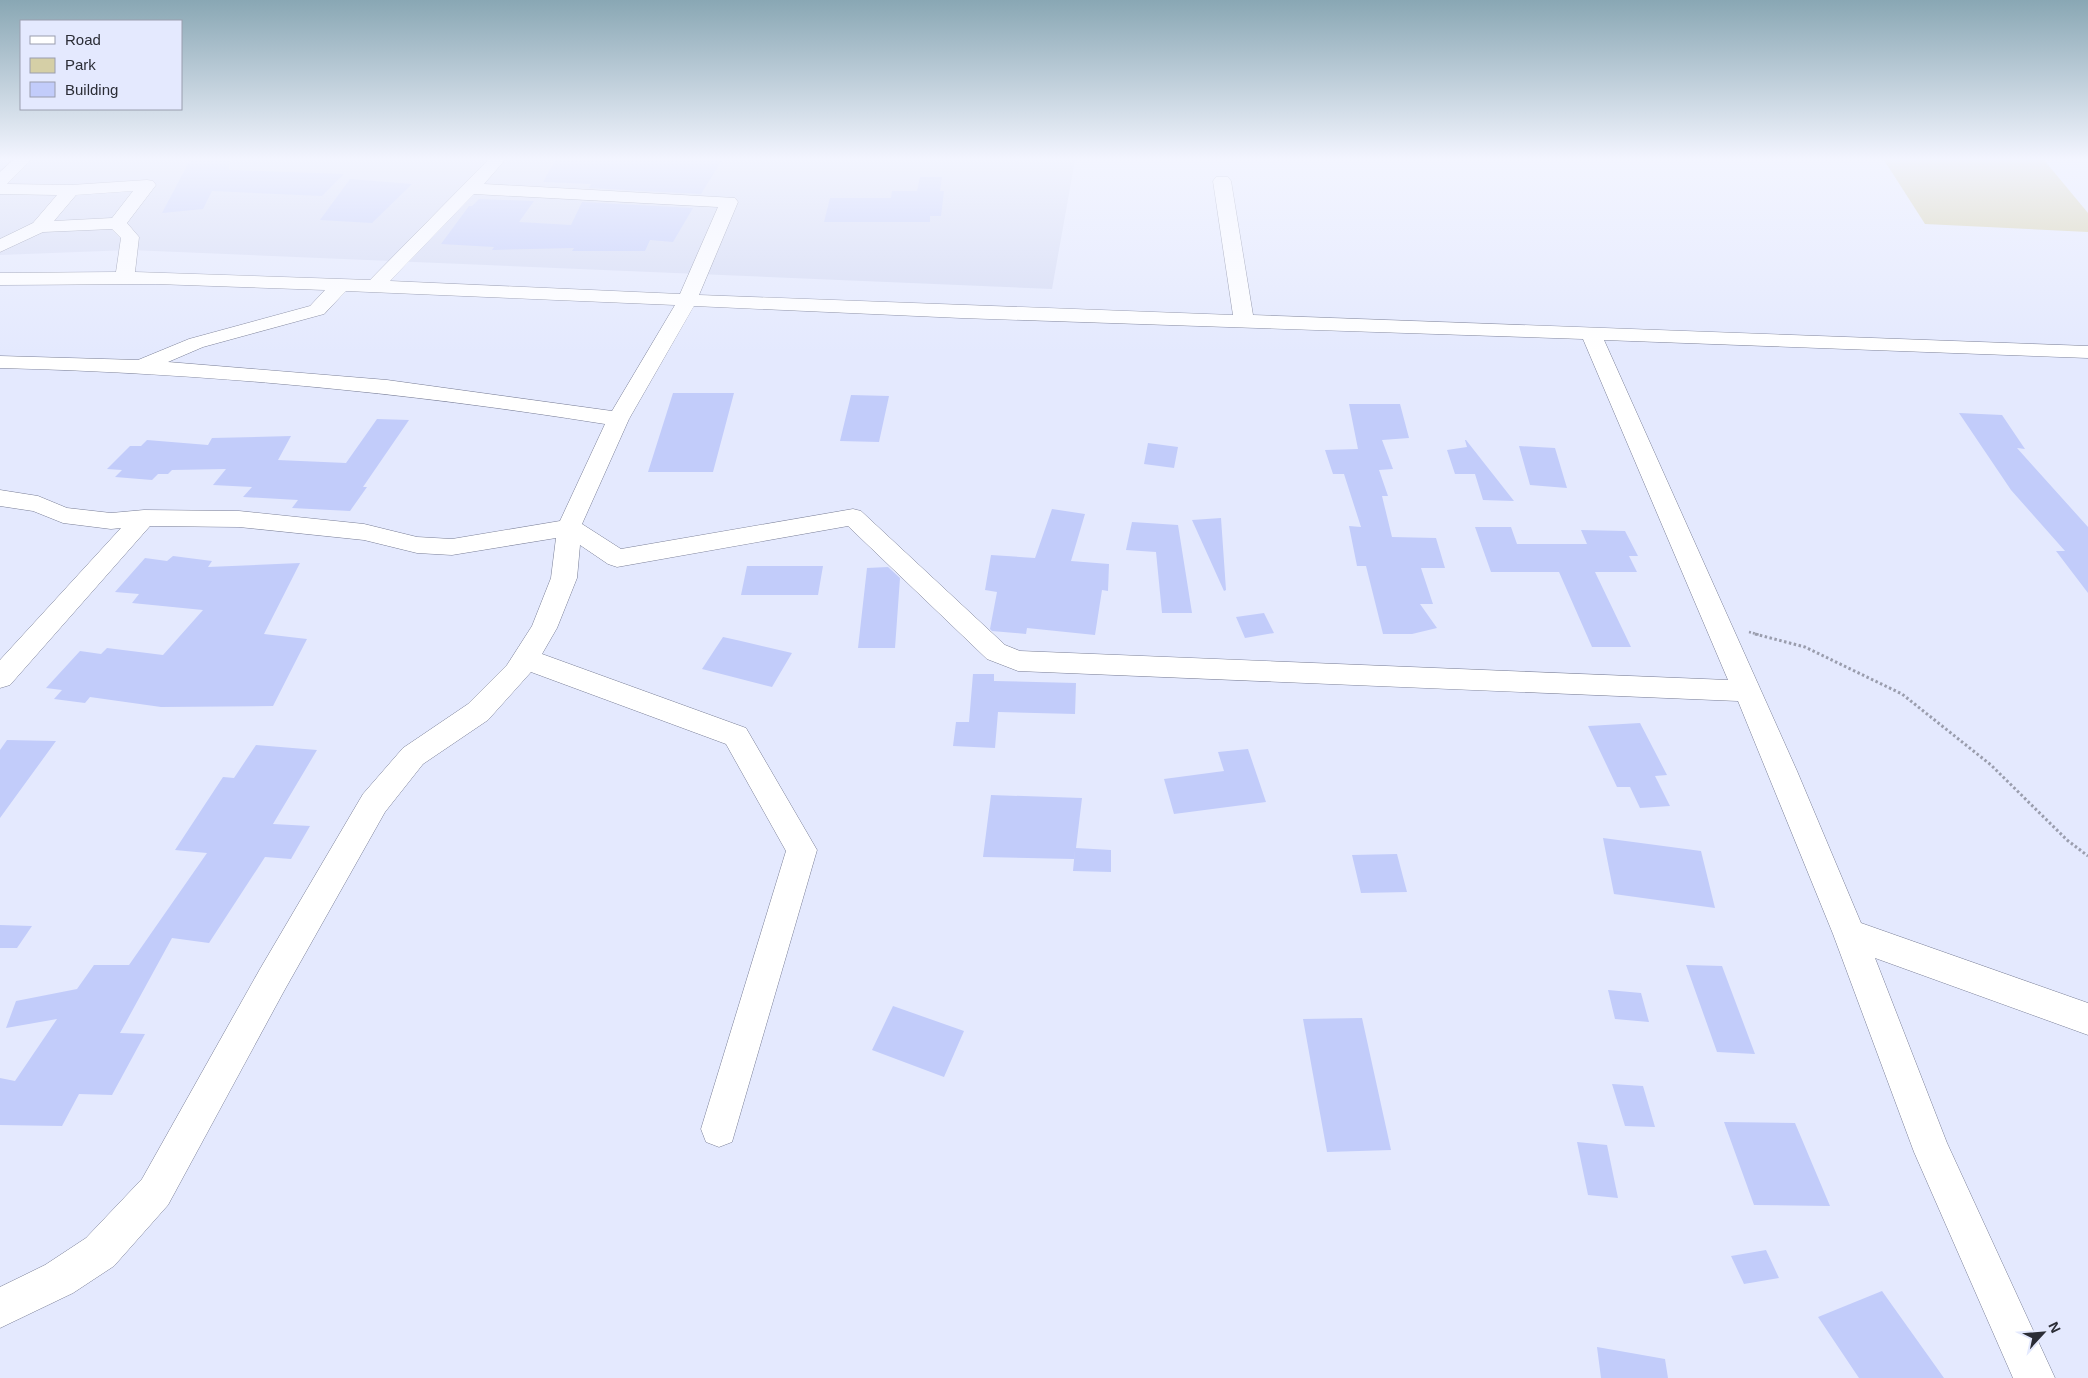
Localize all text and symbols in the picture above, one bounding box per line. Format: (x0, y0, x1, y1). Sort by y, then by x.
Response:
legend (20, 20, 182, 110)
text: Road (65, 31, 101, 48)
text: Park (65, 56, 96, 73)
text: Building (65, 81, 118, 98)
north arrow (2018, 1308, 2068, 1358)
text: N (2045, 1319, 2064, 1335)

